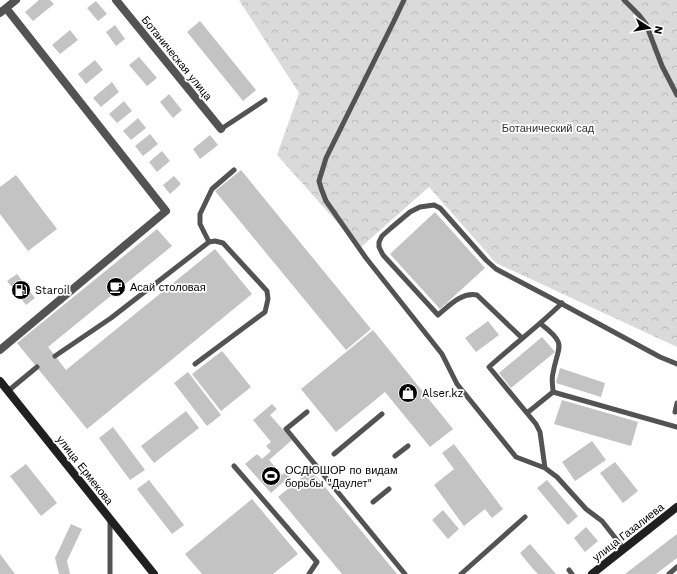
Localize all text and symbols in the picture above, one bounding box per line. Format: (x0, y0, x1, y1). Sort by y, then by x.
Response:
north arrow (629, 8, 669, 48)
street label: Ботаническая улица (139, 13, 215, 104)
text: N (651, 25, 665, 35)
park label: Ботанический сад (502, 122, 595, 135)
cafe icon: Асай столовая (105, 276, 127, 298)
fuel station icon: Staroil (10, 279, 32, 301)
place label: Асай столовая (130, 281, 206, 294)
place label: Staroil (35, 284, 71, 297)
shop icon: Alser.kz (397, 382, 419, 404)
place label: Alser.kz (422, 387, 464, 400)
street label: улица Ермекова (54, 433, 116, 508)
place label: ОСДЮШОР по видам борьбы "Даулет" (285, 464, 397, 490)
sports icon: ОСДЮШОР по видам борьбы "Даулет" (260, 465, 282, 487)
street label: улица Газалиева (590, 500, 667, 564)

